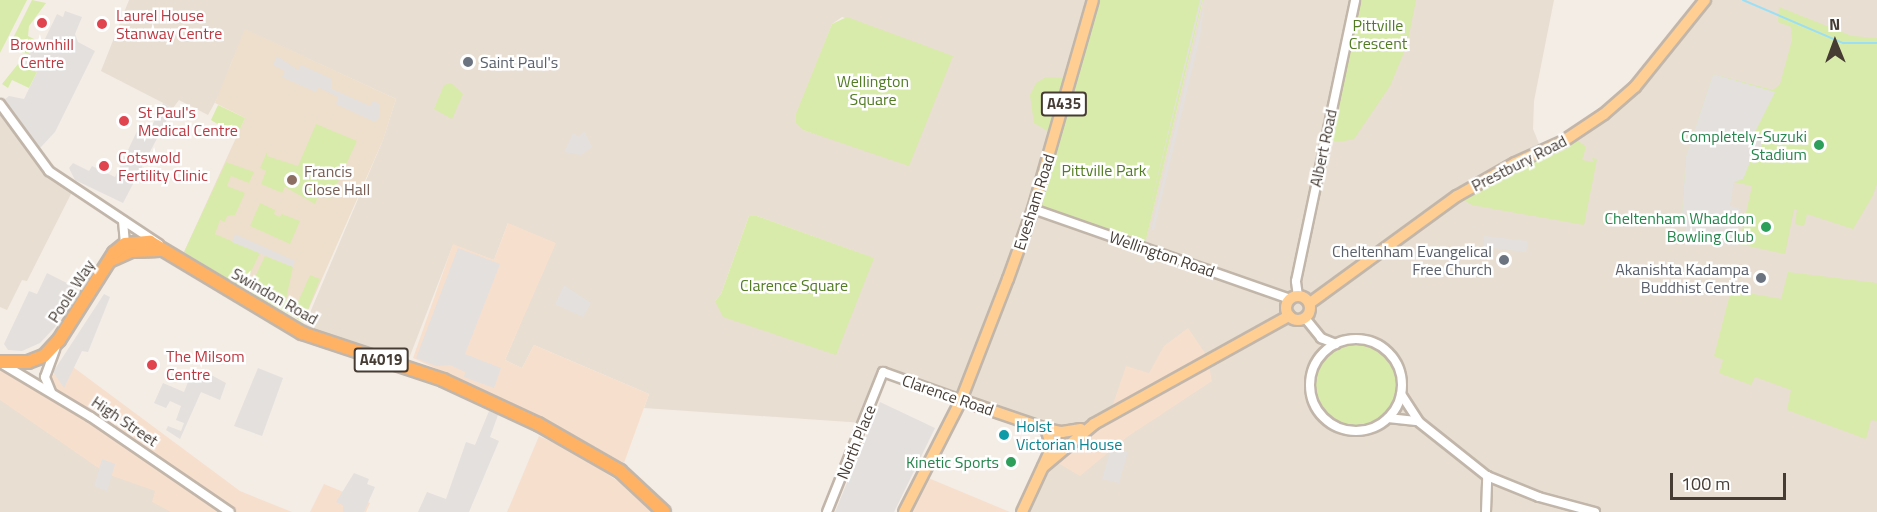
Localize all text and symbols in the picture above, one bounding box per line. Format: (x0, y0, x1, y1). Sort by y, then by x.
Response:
place label: Laurel House Stanway Centre (116, 5, 222, 43)
north arrow (1805, 12, 1865, 72)
text: N (1829, 12, 1840, 36)
marker: Brownhill Centre (33, 14, 51, 32)
marker: Laurel House Stanway Centre (93, 15, 111, 33)
park label: Pittville Crescent (1349, 15, 1407, 53)
place label: Brownhill Centre (10, 34, 74, 72)
place label: Saint Paul's (480, 52, 558, 72)
marker: Saint Paul's (461, 55, 475, 69)
park label: Wellington Square (837, 71, 909, 109)
road number: A435 (1040, 92, 1088, 116)
place label: St Paul's Medical Centre (138, 102, 238, 140)
street label: Albert Road (1305, 107, 1341, 189)
marker: St Paul's Medical Centre (115, 112, 133, 130)
place label: Completely-Suzuki Stadium (1681, 126, 1807, 164)
street label: Prestbury Road (1468, 131, 1570, 195)
marker: Completely-Suzuki Stadium (1812, 138, 1826, 152)
place label: Cotswold Fertility Clinic (118, 147, 208, 185)
street label: Evesham Road (1009, 152, 1059, 252)
marker: Cotswold Fertility Clinic (95, 157, 113, 175)
park label: Pittville Park (1061, 160, 1147, 180)
place label: Francis Close Hall (304, 161, 370, 199)
marker: Francis Close Hall (285, 173, 299, 187)
place label: Cheltenham Whaddon Bowling Club (1604, 208, 1754, 246)
marker: Cheltenham Whaddon Bowling Club (1759, 220, 1773, 234)
street label: Wellington Road (1107, 227, 1217, 281)
place label: Cheltenham Evangelical Free Church (1332, 241, 1492, 279)
marker: Cheltenham Evangelical Free Church (1497, 253, 1511, 267)
street label: Poole Way (44, 256, 98, 326)
place label: Akanishta Kadampa Buddhist Centre (1615, 259, 1749, 297)
street label: Swindon Road (228, 264, 322, 328)
marker: Akanishta Kadampa Buddhist Centre (1754, 271, 1768, 285)
park label: Clarence Square (740, 275, 848, 295)
place label: The Milsom Centre (166, 346, 245, 384)
road number: A4019 (352, 348, 410, 372)
marker: The Milsom Centre (143, 356, 161, 374)
street label: Clarence Road (900, 370, 996, 420)
street label: High Street (88, 392, 162, 450)
street label: North Place (832, 402, 880, 482)
place label: Holst Victorian House (1016, 416, 1122, 454)
marker: Holst Victorian House (997, 428, 1011, 442)
place label: Kinetic Sports (906, 452, 999, 472)
marker: Kinetic Sports (1004, 455, 1018, 469)
scale bar (1673, 461, 1788, 499)
text: 100 m (1681, 470, 1730, 497)

